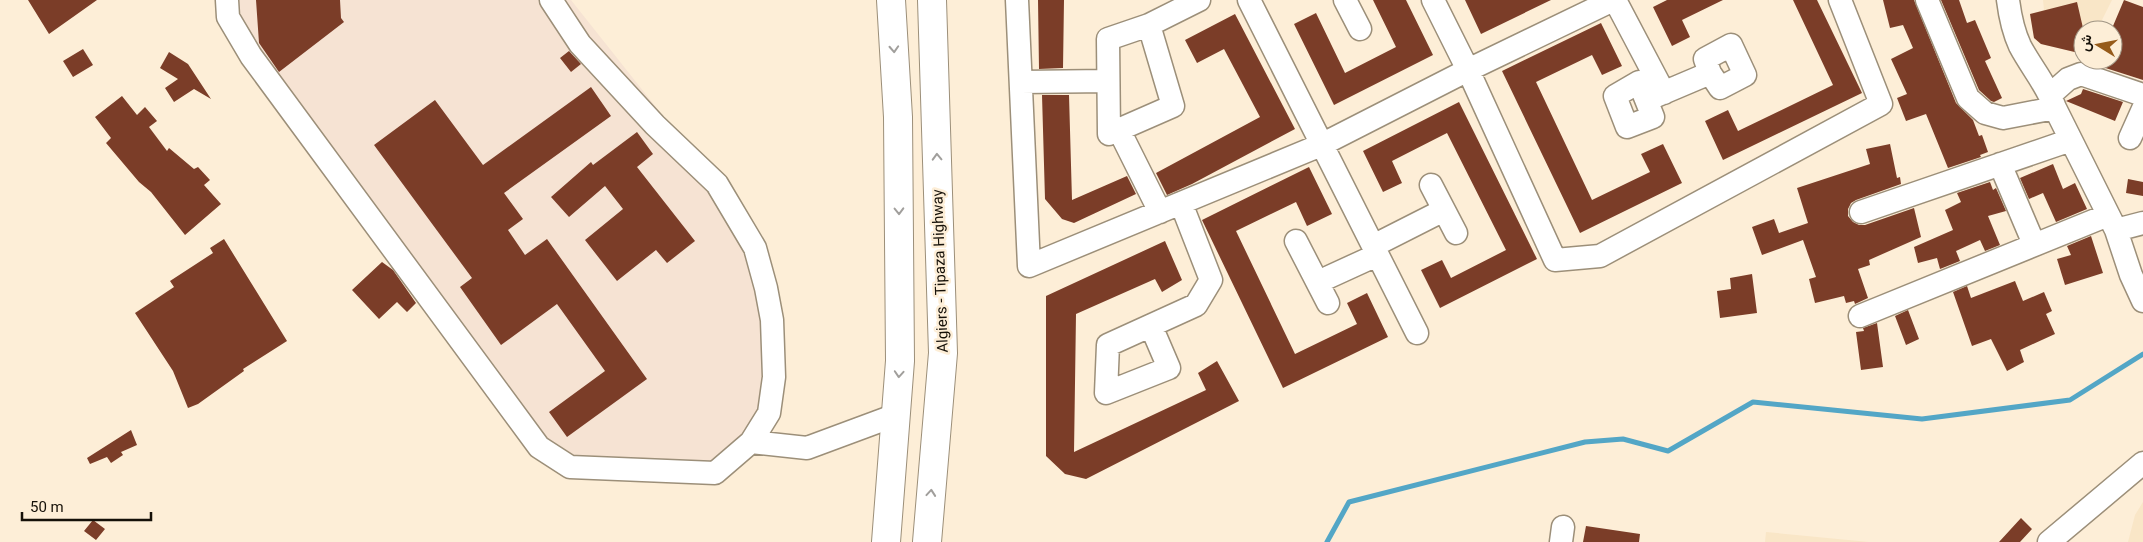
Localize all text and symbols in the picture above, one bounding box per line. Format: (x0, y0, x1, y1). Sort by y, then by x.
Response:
north arrow (2073, 20, 2123, 70)
text: ش (2076, 33, 2096, 53)
one-way arrow (888, 45, 899, 53)
one-way arrow (932, 152, 942, 160)
street label: Algiers - Tipaza Highway (928, 189, 952, 353)
one-way arrow (894, 208, 904, 215)
one-way arrow (894, 370, 905, 378)
one-way arrow (926, 489, 937, 497)
scale bar (22, 490, 151, 522)
text: 50 m (30, 498, 64, 516)

